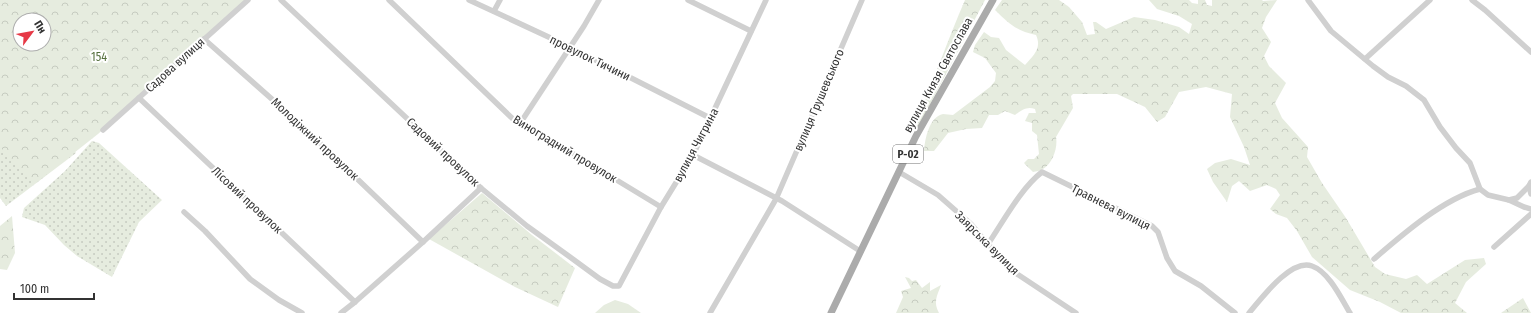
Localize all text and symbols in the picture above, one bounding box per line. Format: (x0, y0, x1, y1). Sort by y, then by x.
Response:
north arrow (12, 12, 52, 52)
street label: вулиця Князя Святослава (901, 15, 976, 135)
text: Пн (31, 18, 49, 36)
street label: провулок Тичини (547, 32, 633, 84)
street label: Садова вулиця (143, 35, 207, 95)
street label: вулиця Грушевського (791, 47, 847, 153)
park label: 154 (91, 50, 107, 64)
street label: Молодіжний провулок (268, 95, 362, 183)
street label: вулиця Чигрина (671, 106, 721, 184)
street label: Виноградний провулок (510, 112, 620, 186)
street label: Садовий провулок (404, 115, 482, 189)
road number: Р-02 (893, 145, 923, 163)
street label: Лісовий провулок (209, 164, 285, 237)
street label: Травнева вулиця (1069, 181, 1153, 233)
street label: Заярська вулиця (952, 208, 1022, 278)
scale bar (14, 275, 94, 301)
text: 100 m (20, 282, 49, 296)

